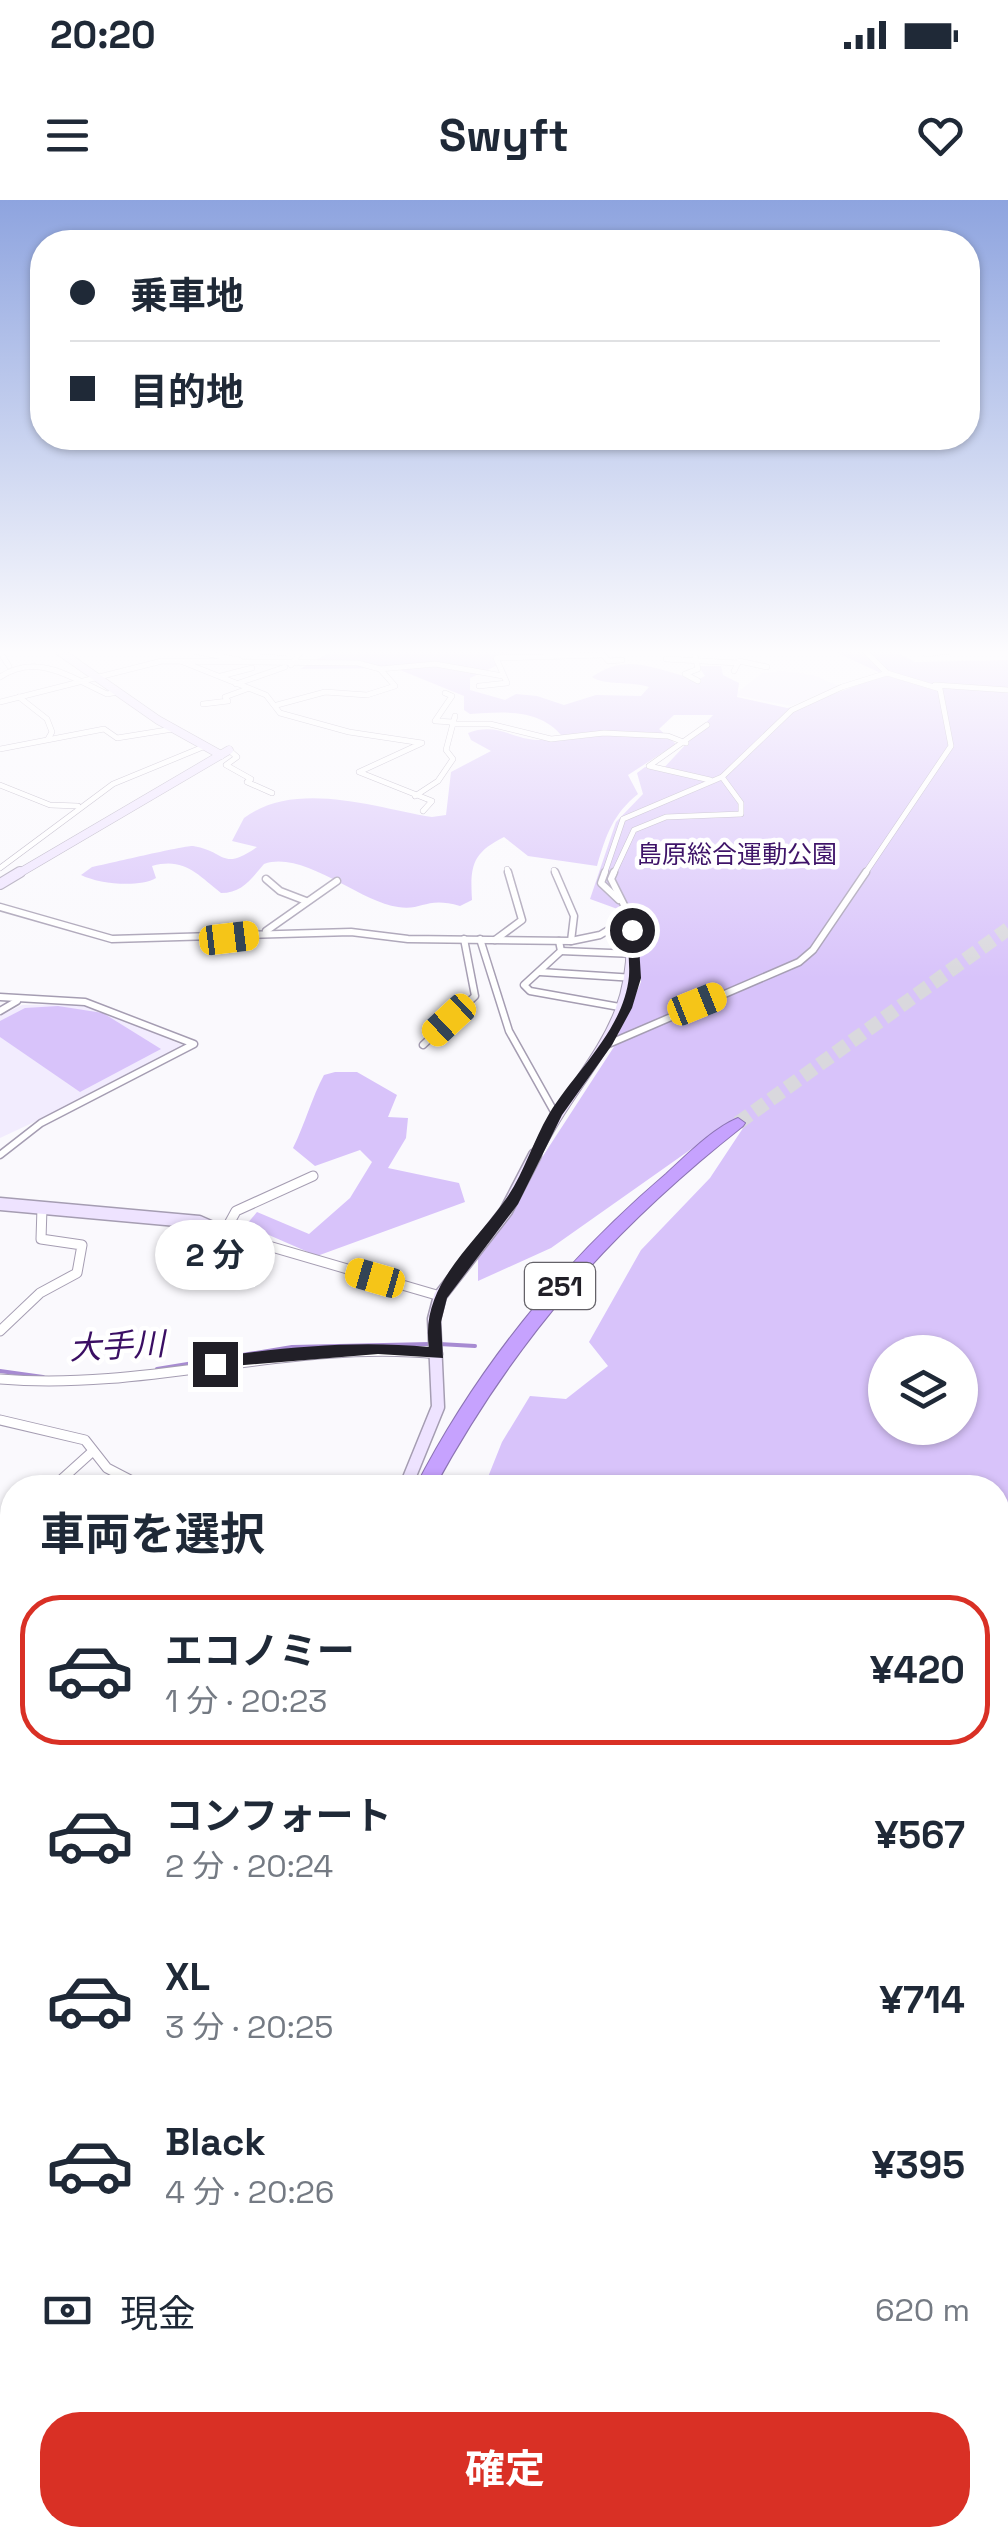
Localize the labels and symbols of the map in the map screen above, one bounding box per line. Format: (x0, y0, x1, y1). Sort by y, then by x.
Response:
park label: 島原総合運動公園 (637, 838, 837, 870)
route start (610, 908, 655, 953)
car (197, 919, 261, 957)
car (664, 979, 730, 1029)
car (417, 989, 481, 1051)
callout: 2 分 (155, 1219, 275, 1289)
car (342, 1255, 408, 1301)
road number: 251 (525, 1263, 595, 1309)
water label: 大手川 (68, 1323, 169, 1368)
route end (193, 1342, 238, 1387)

